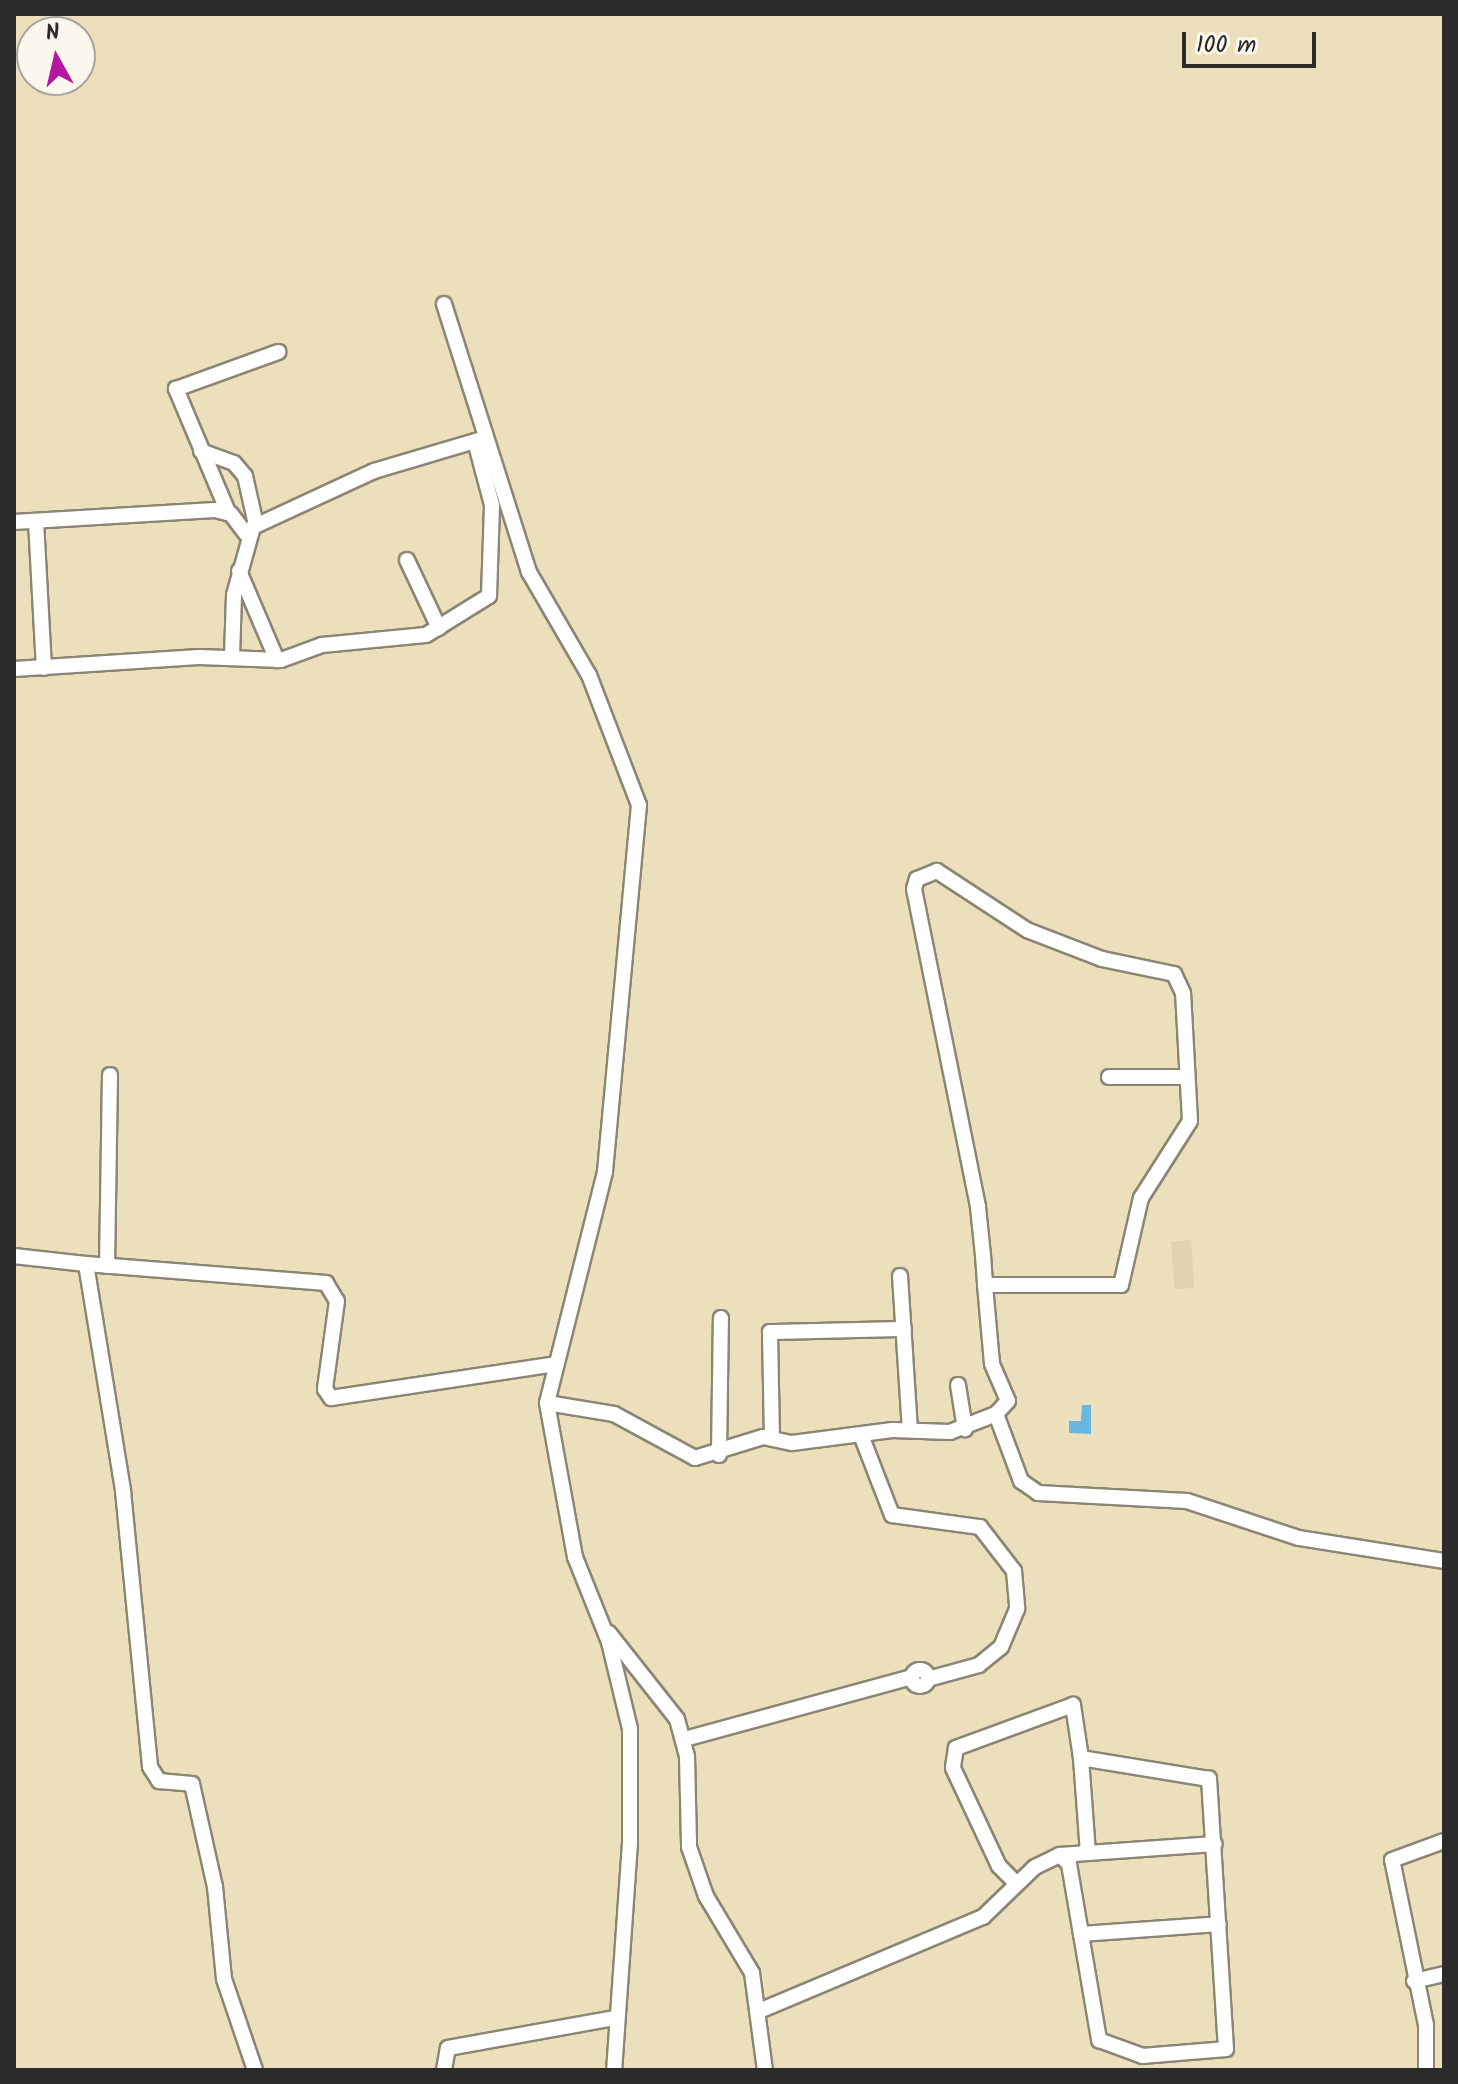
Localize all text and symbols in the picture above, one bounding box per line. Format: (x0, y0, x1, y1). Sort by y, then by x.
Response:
text: N (44, 15, 62, 52)
north arrow (16, 16, 96, 96)
scale bar (1186, 16, 1320, 66)
text: 100 m (1196, 26, 1256, 65)

